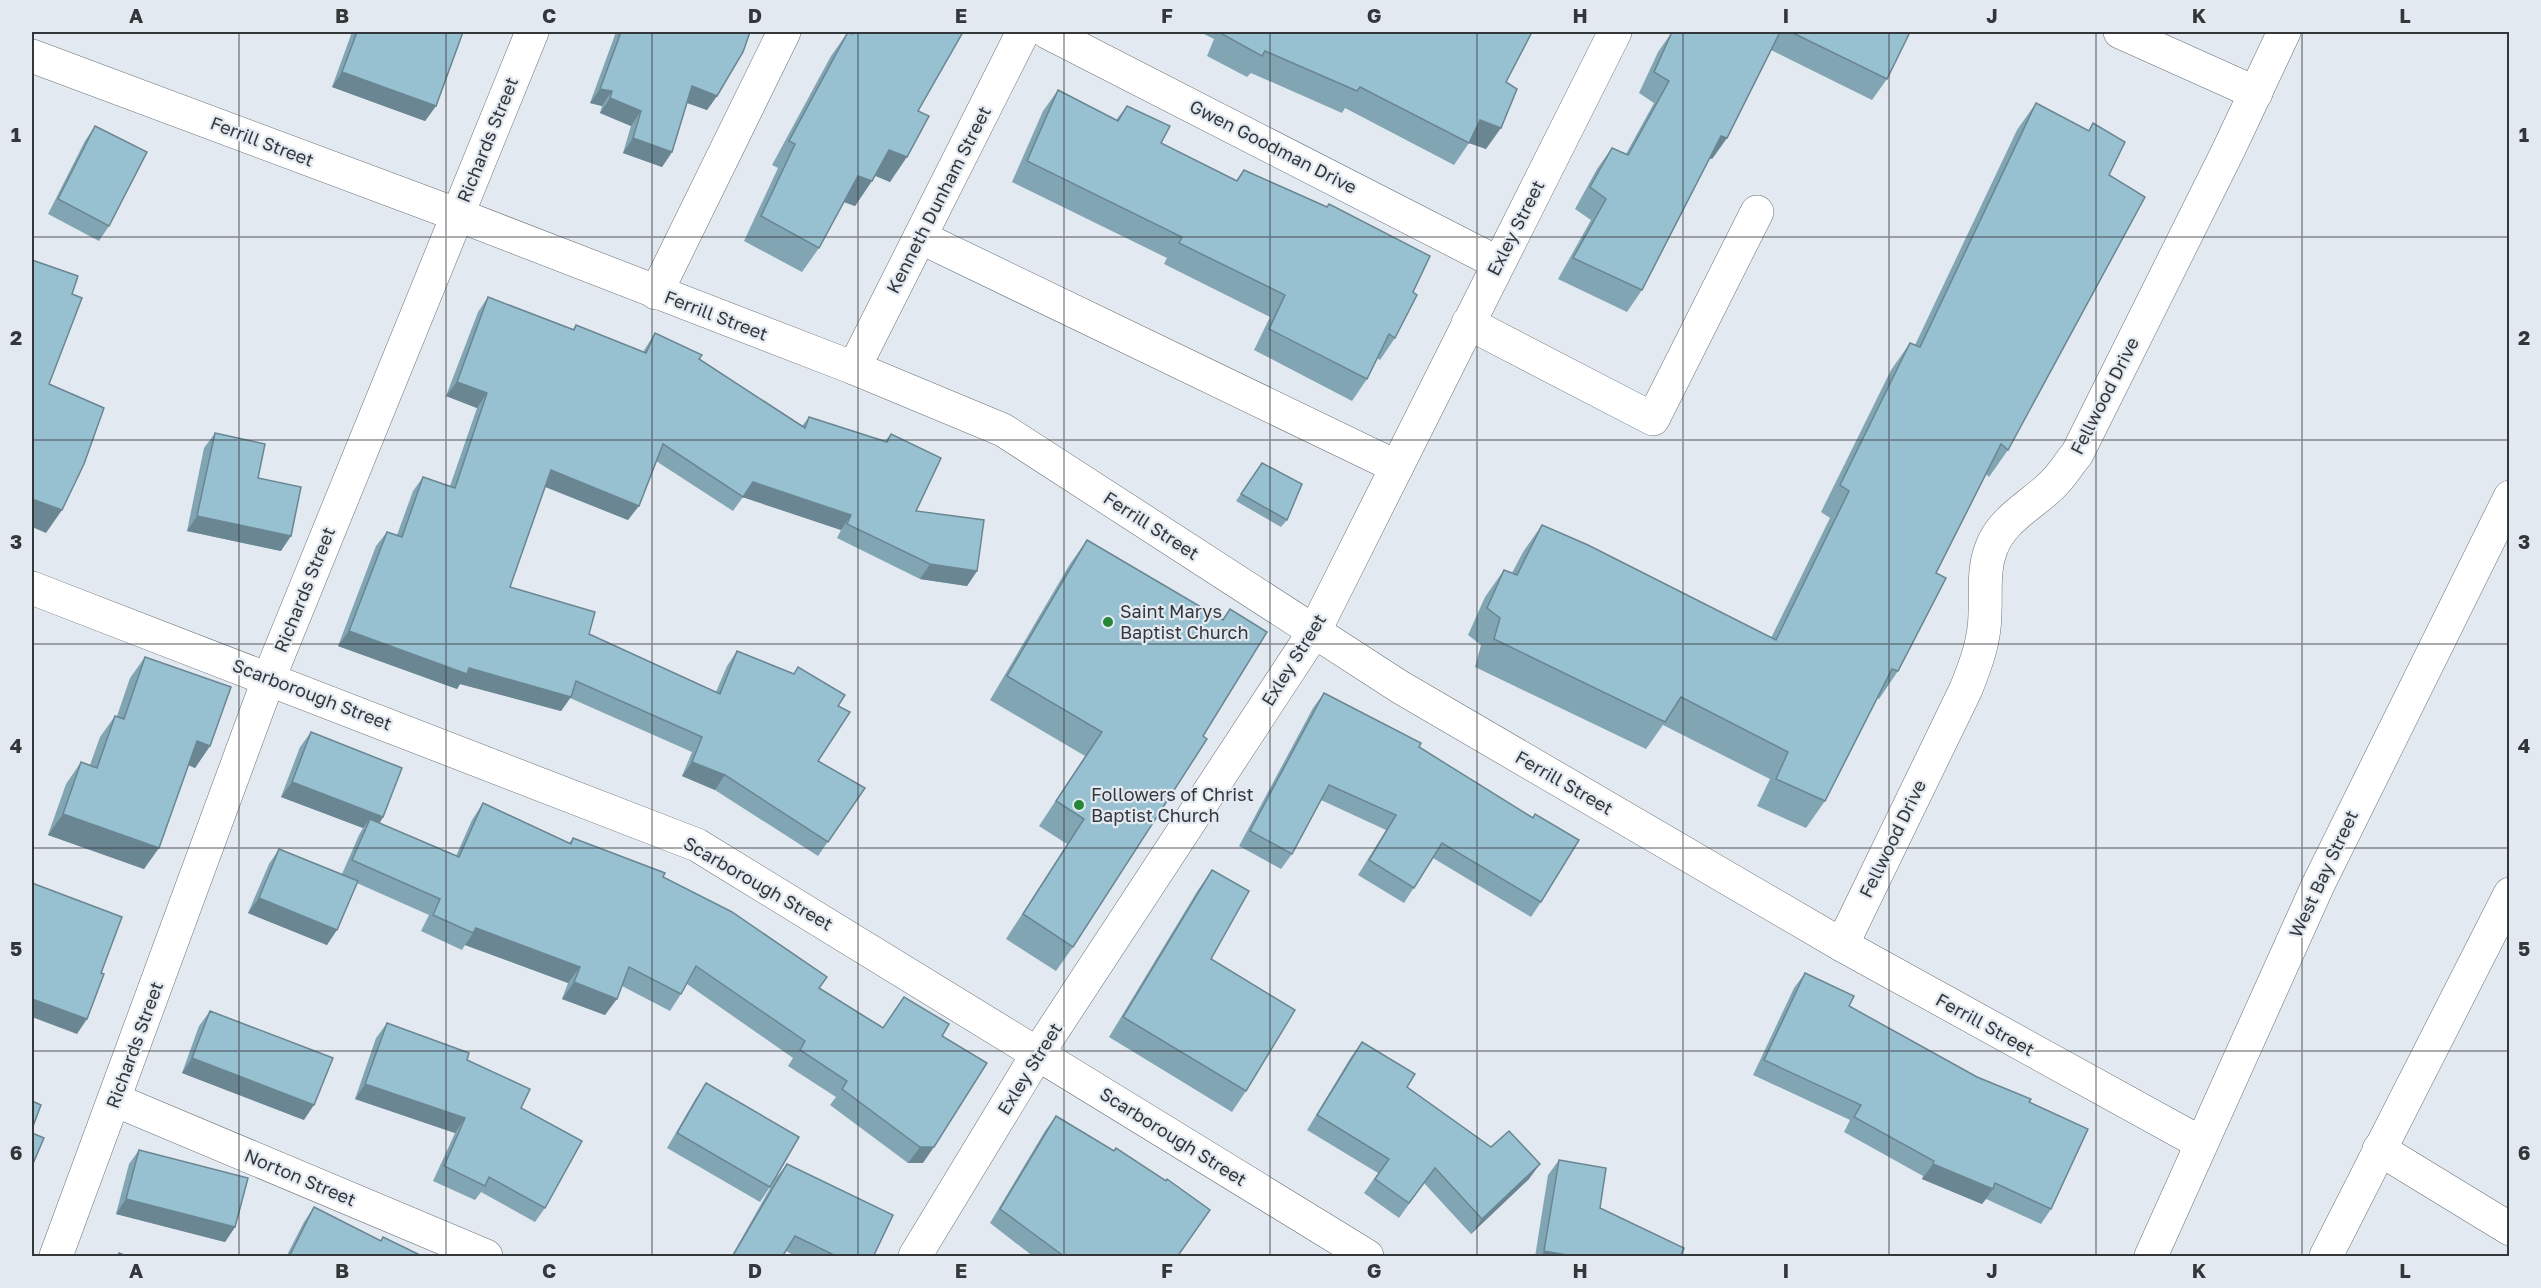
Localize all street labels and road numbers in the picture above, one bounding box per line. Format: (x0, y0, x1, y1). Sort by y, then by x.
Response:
street label: Richards Street (452, 74, 522, 206)
street label: Gwen Goodman Drive (1186, 94, 1361, 198)
street label: Kenneth Dunham Street (881, 102, 995, 297)
street label: Ferrill Street (207, 111, 317, 171)
street label: Exley Street (1482, 176, 1549, 279)
street label: Ferrill Street (661, 285, 771, 345)
street label: Fellwood Drive (2065, 333, 2143, 458)
street label: Ferrill Street (1100, 486, 1203, 564)
street label: Richards Street (269, 524, 339, 656)
street label: Exley Street (1256, 609, 1330, 710)
street label: Scarborough Street (230, 654, 395, 735)
street label: Ferrill Street (1512, 745, 1617, 819)
street label: Fellwood Drive (1854, 776, 1930, 901)
street label: West Bay Street (2284, 806, 2362, 941)
street label: Scarborough Street (680, 831, 837, 935)
street label: Richards Street (101, 978, 167, 1111)
street label: Ferrill Street (1932, 988, 2039, 1060)
street label: Exley Street (992, 1018, 1066, 1119)
street label: Scarborough Street (1096, 1082, 1251, 1190)
street label: Norton Street (241, 1144, 359, 1210)

